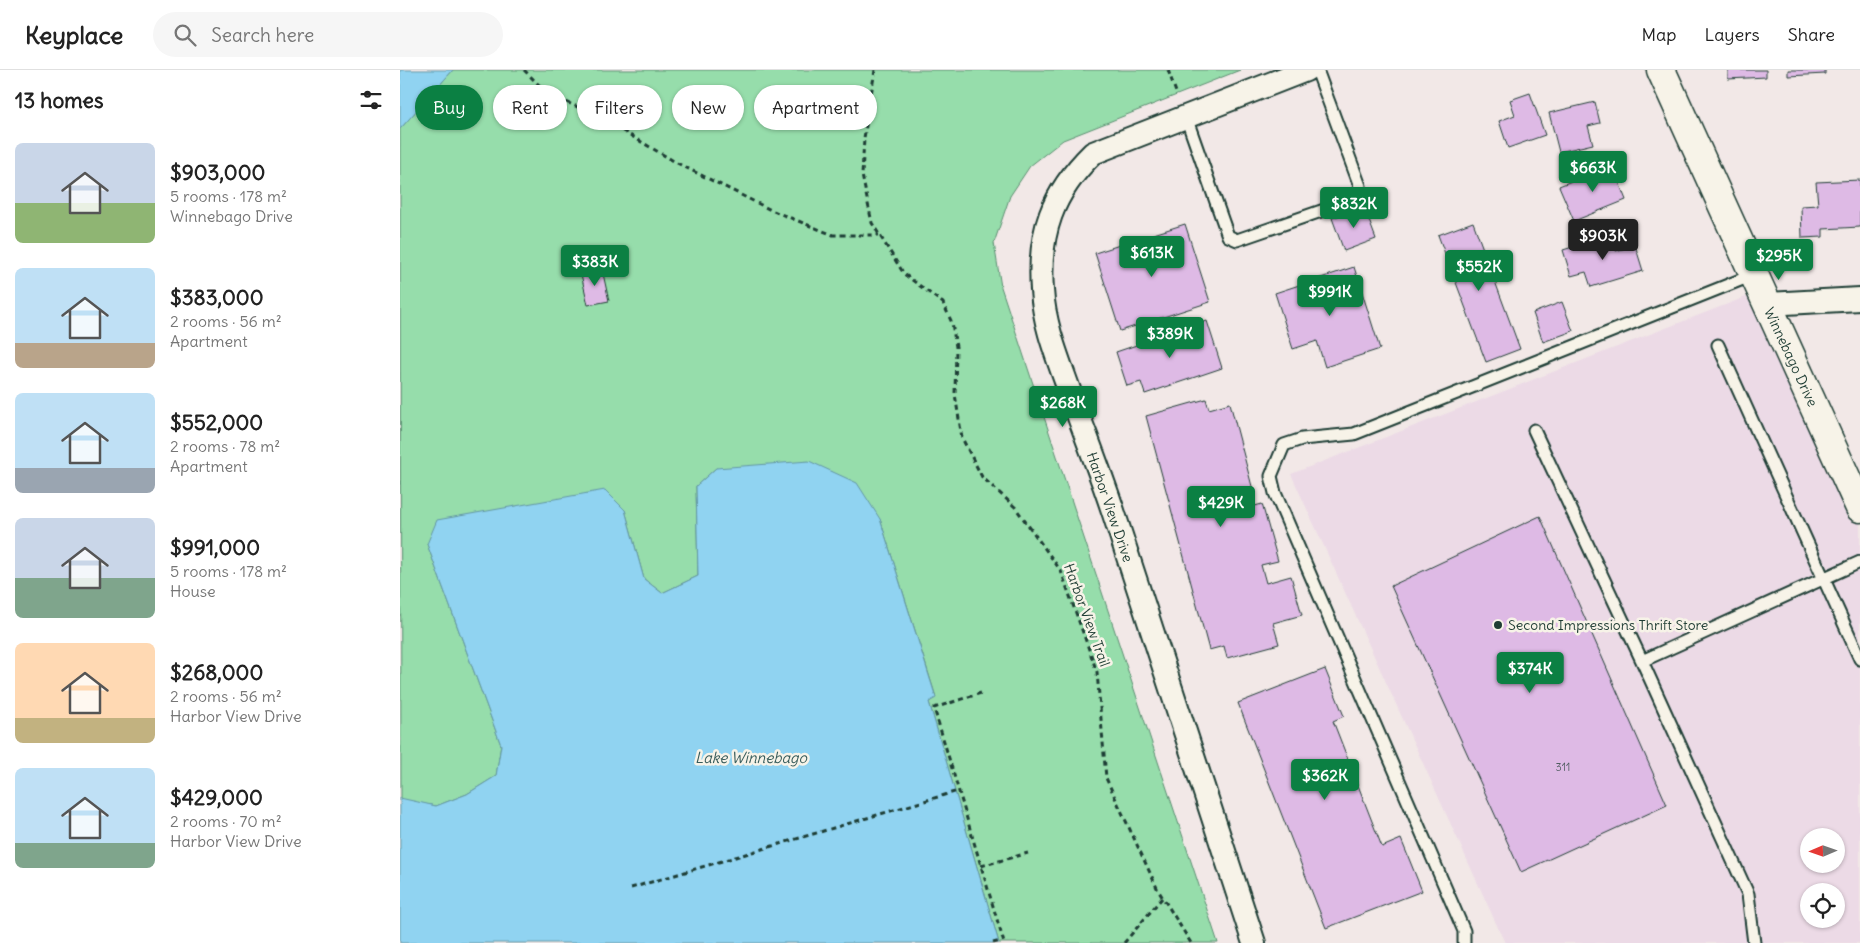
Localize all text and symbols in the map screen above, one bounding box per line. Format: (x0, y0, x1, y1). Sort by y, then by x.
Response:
search box (153, 12, 503, 57)
text: Keyplace (25, 20, 123, 50)
icon: search (171, 21, 199, 49)
text: Search here (211, 23, 314, 47)
text: Map (1641, 23, 1676, 46)
text: Layers (1704, 23, 1760, 46)
text: Share (1788, 23, 1835, 46)
chip: Buy (415, 85, 483, 130)
chip: Rent (493, 85, 567, 130)
chip: Filters (577, 85, 662, 130)
chip: New (672, 85, 744, 130)
chip: Apartment (754, 85, 877, 130)
icon: filters (357, 86, 385, 114)
text: 13 homes (15, 87, 103, 114)
pin: $663K (1558, 150, 1628, 193)
text: $663K (1570, 157, 1616, 177)
text: $903,000 (170, 159, 265, 186)
icon: home (55, 163, 115, 223)
text: 5 rooms · 178 m² (170, 186, 287, 206)
pin: $832K (1319, 186, 1389, 229)
text: $832K (1331, 193, 1377, 213)
text: Winnebago Drive (170, 206, 293, 226)
pin: $903K (1568, 218, 1638, 261)
text: $903K (1579, 225, 1627, 245)
pin: $613K (1117, 236, 1187, 278)
pin: $295K (1744, 238, 1814, 281)
text: $613K (1130, 242, 1174, 262)
pin: $383K (560, 244, 630, 287)
text: $295K (1756, 245, 1802, 265)
pin: $552K (1444, 250, 1514, 292)
text: $383K (572, 251, 618, 271)
text: $552K (1456, 256, 1502, 276)
pin: $991K (1295, 274, 1365, 317)
text: $991K (1308, 281, 1352, 301)
text: $383,000 (170, 284, 263, 311)
icon: home (55, 288, 115, 348)
street label: Winnebago Drive (1760, 305, 1822, 409)
text: 2 rooms · 56 m² (170, 311, 282, 331)
pin: $389K (1135, 316, 1205, 359)
text: $389K (1147, 323, 1193, 343)
text: Apartment (170, 331, 248, 351)
pin: $268K (1028, 386, 1098, 428)
text: $268K (1040, 392, 1086, 412)
text: $552,000 (170, 409, 263, 436)
icon: home (55, 413, 115, 473)
text: 2 rooms · 78 m² (170, 436, 280, 456)
street label: Harbor View Drive (1083, 450, 1137, 564)
text: Apartment (170, 456, 248, 476)
pin: $429K (1186, 486, 1256, 528)
text: $429K (1198, 492, 1244, 512)
text: $991,000 (170, 534, 260, 561)
icon: home (55, 538, 115, 598)
text: 5 rooms · 178 m² (170, 561, 287, 581)
street label: Harbor View Trail (1060, 561, 1114, 669)
text: House (170, 581, 216, 601)
place label: Second Impressions Thrift Store (1508, 616, 1708, 634)
marker: Second Impressions Thrift Store (1492, 619, 1504, 631)
pin: $374K (1495, 652, 1565, 694)
text: $374K (1508, 658, 1552, 678)
text: $268,000 (170, 659, 263, 686)
icon: home (55, 663, 115, 723)
text: 2 rooms · 56 m² (170, 686, 282, 706)
text: Harbor View Drive (170, 706, 302, 726)
water label: Lake Winnebago (695, 748, 808, 767)
pin: $362K (1290, 758, 1360, 801)
house number: 311 (1556, 760, 1570, 774)
text: $362K (1302, 765, 1348, 785)
text: $429,000 (170, 784, 263, 811)
icon: home (55, 788, 115, 848)
text: 2 rooms · 70 m² (170, 811, 282, 831)
north arrow (1800, 828, 1845, 872)
map controls (1800, 828, 1845, 928)
text: Harbor View Drive (170, 831, 302, 851)
button: locate (1800, 883, 1845, 928)

